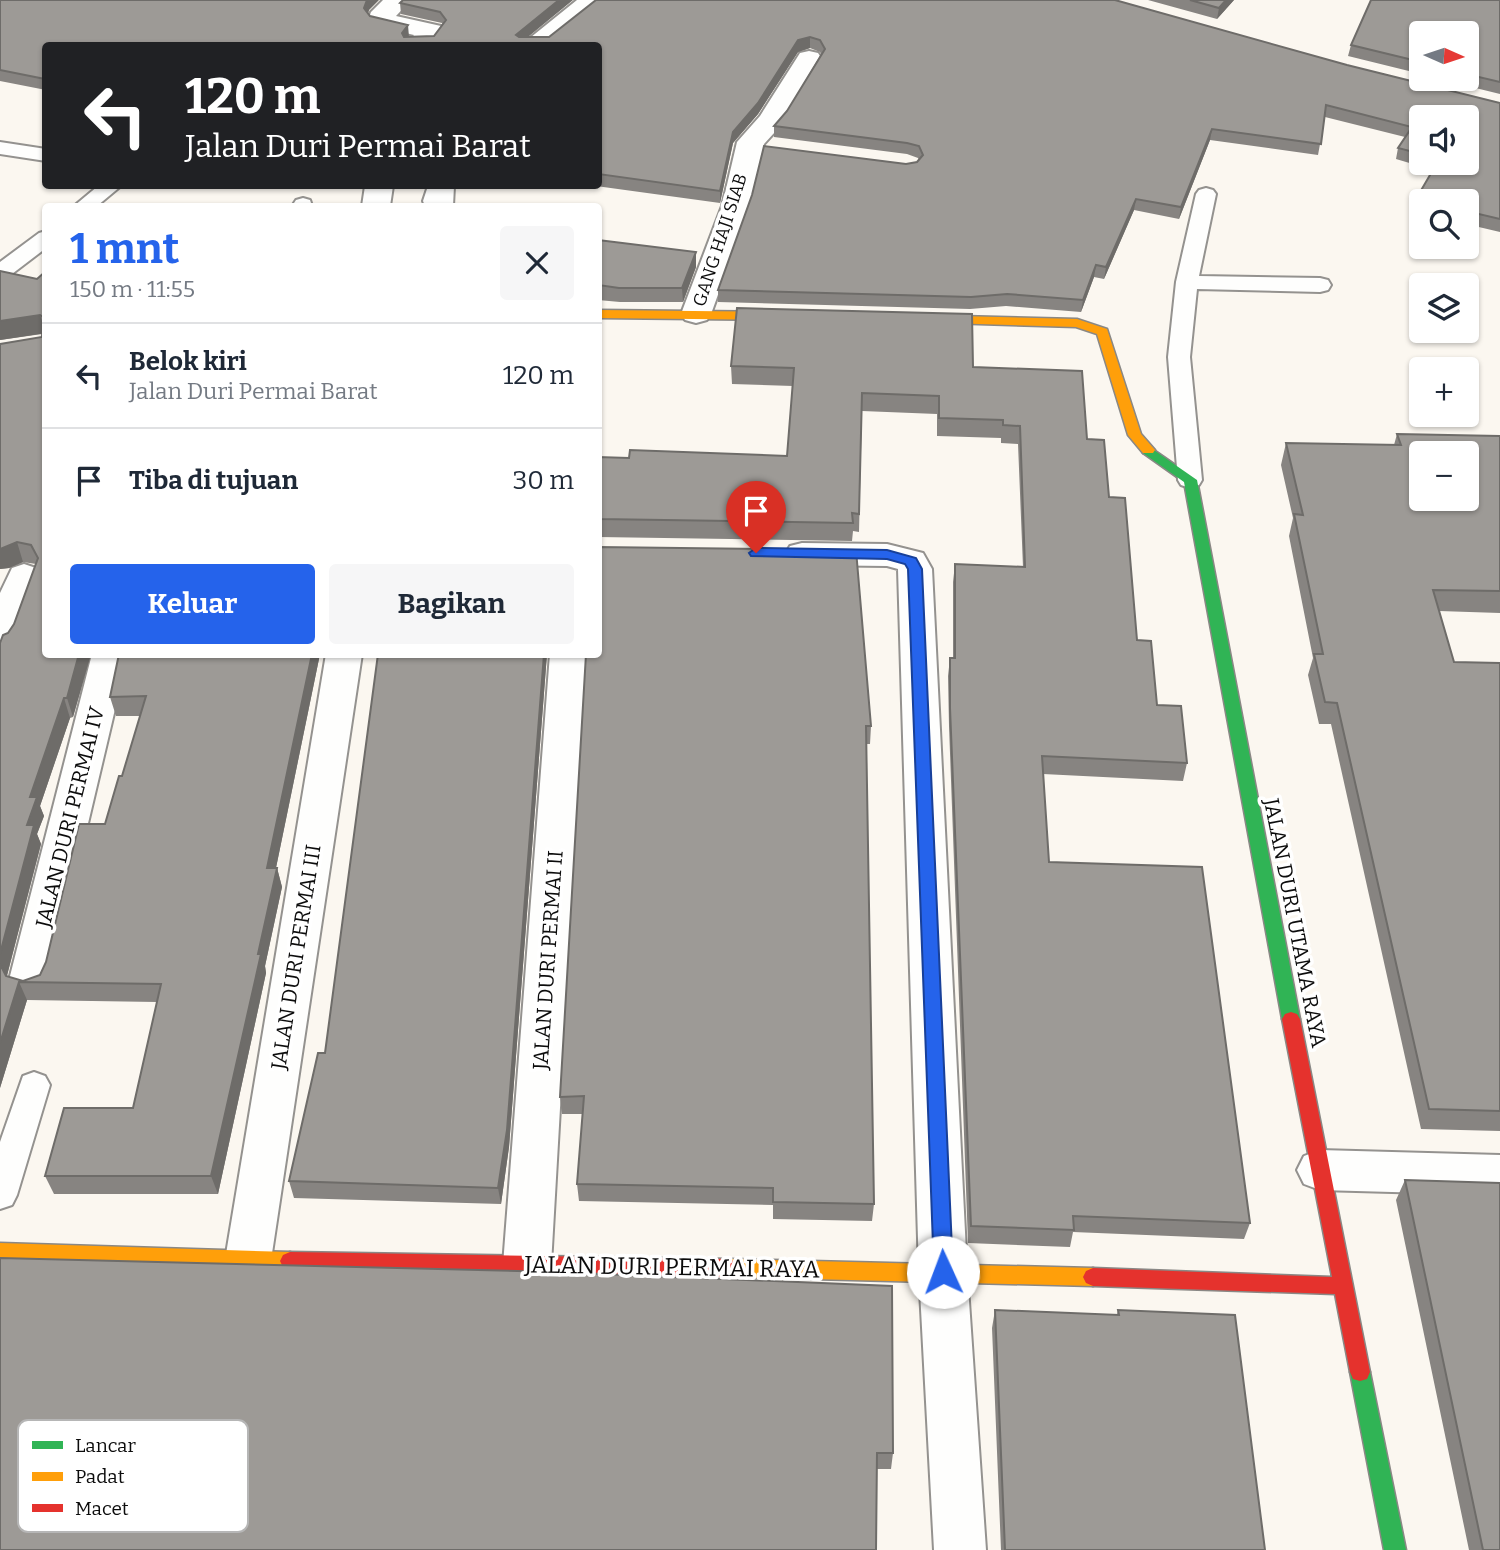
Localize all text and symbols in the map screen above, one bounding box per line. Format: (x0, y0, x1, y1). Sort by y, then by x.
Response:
north arrow (1409, 21, 1479, 91)
map controls (1409, 21, 1479, 511)
text: 120 m (185, 67, 320, 126)
icon: left (70, 70, 161, 161)
button: sound (1409, 105, 1479, 175)
text: Jalan Duri Permai Barat (185, 127, 531, 165)
street label: GANG HAJI SIAB (688, 171, 752, 309)
button: search (1409, 189, 1479, 259)
text: 1 mnt (70, 224, 179, 274)
button: close (500, 226, 574, 300)
button: layers (1409, 273, 1479, 343)
text: 150 m · 11:55 (70, 275, 195, 303)
text: Belok kiri (129, 346, 247, 377)
icon: left (70, 357, 108, 395)
button: + (1409, 357, 1479, 427)
text: 120 m (503, 360, 574, 391)
text: Jalan Duri Permai Barat (129, 377, 378, 405)
button: − (1409, 441, 1479, 511)
icon: arrive (70, 462, 108, 500)
text: Tiba di tujuan (129, 465, 298, 496)
text: 30 m (513, 465, 574, 496)
pin (726, 481, 786, 553)
icon: arrive (737, 492, 775, 530)
button: Keluar (70, 564, 315, 644)
button: Bagikan (329, 564, 574, 644)
street label: JALAN DURI PERMAI IV (30, 703, 110, 931)
street label: JALAN DURI UTAMA RAYA (1258, 795, 1332, 1050)
street label: JALAN DURI PERMAI III (265, 843, 327, 1072)
street label: JALAN DURI PERMAI II (527, 849, 569, 1072)
position arrow (906, 1235, 980, 1309)
street label: JALAN DURI PERMAI RAYA (523, 1250, 820, 1284)
legend (18, 1420, 248, 1532)
text: Lancar (75, 1434, 136, 1457)
text: Padat (75, 1465, 125, 1488)
text: Macet (75, 1497, 129, 1520)

